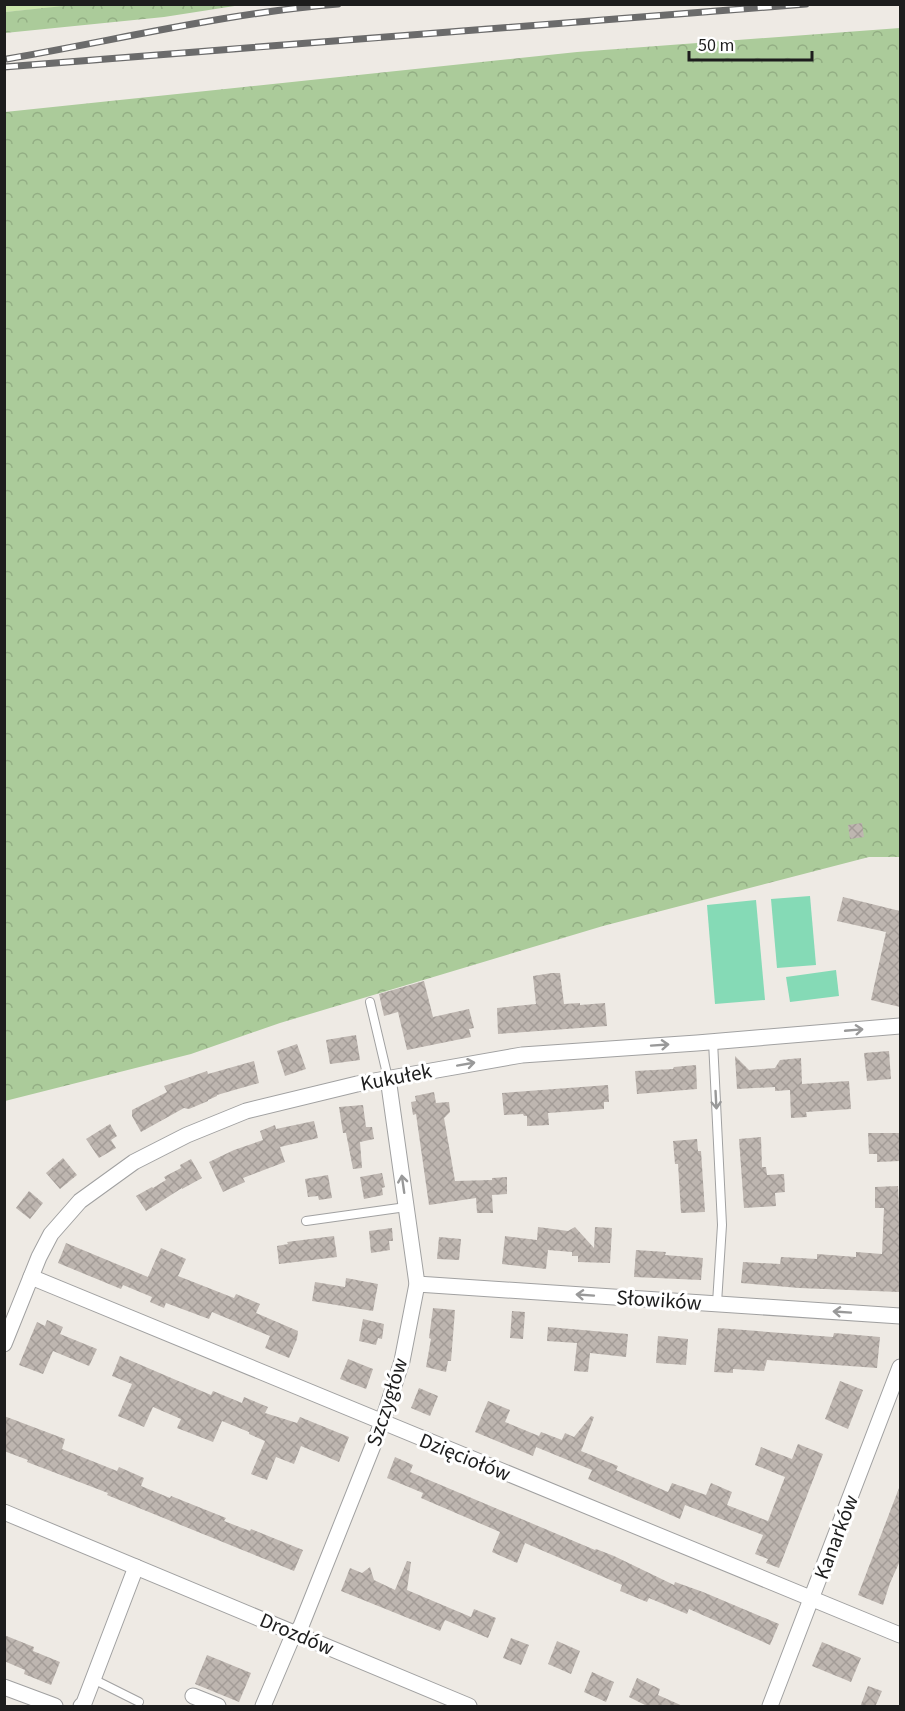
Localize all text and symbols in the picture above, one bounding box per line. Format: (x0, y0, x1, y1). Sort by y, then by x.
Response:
scale bar (689, 24, 812, 62)
text: 50 m (698, 33, 734, 58)
one-way arrow (844, 1024, 864, 1035)
one-way arrow (649, 1040, 669, 1051)
street label: Kukułek (358, 1055, 435, 1099)
one-way arrow (455, 1059, 475, 1070)
one-way arrow (710, 1089, 721, 1109)
one-way arrow (397, 1175, 408, 1195)
street label: Słowików (615, 1282, 703, 1318)
one-way arrow (575, 1289, 595, 1300)
one-way arrow (833, 1306, 853, 1317)
street label: Szczygłów (359, 1354, 415, 1450)
street label: Dzięciołów (415, 1425, 515, 1489)
street label: Kanarków (806, 1490, 866, 1584)
street label: Drozdów (255, 1605, 339, 1663)

